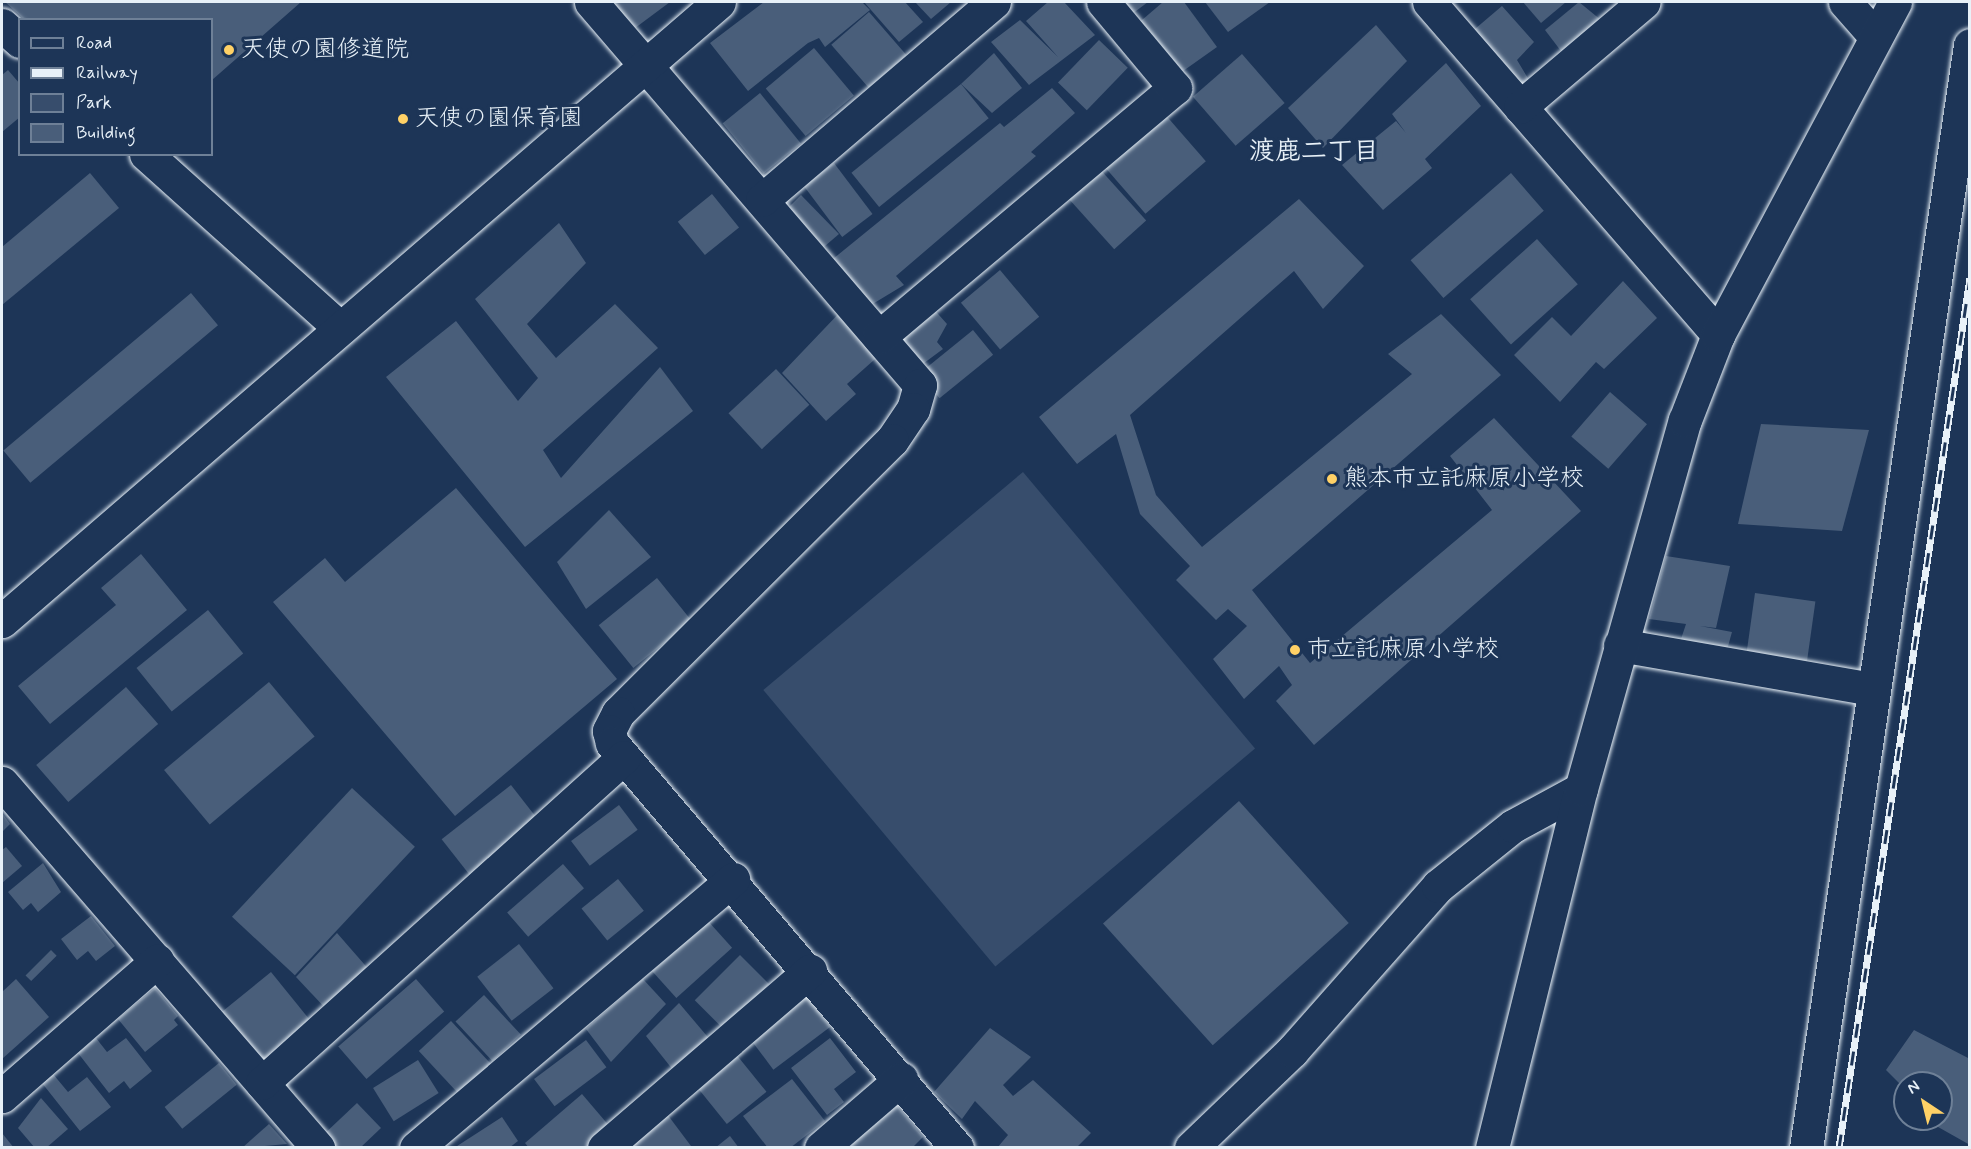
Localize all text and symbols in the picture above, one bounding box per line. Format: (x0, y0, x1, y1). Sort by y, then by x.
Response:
legend (18, 18, 213, 156)
text: Road (76, 31, 112, 55)
place label: 天使の園修道院 (241, 36, 409, 64)
marker: 天使の園修道院 (222, 43, 236, 57)
text: Railway (76, 61, 138, 85)
text: Park (76, 91, 112, 115)
place label: 天使の園保育園 (415, 105, 583, 133)
marker: 天使の園保育園 (396, 112, 410, 126)
text: Building (76, 121, 136, 145)
district label: 渡鹿二丁目 (1249, 137, 1379, 169)
place label: 熊本市立託麻原小学校 (1344, 465, 1584, 493)
marker: 熊本市立託麻原小学校 (1325, 472, 1339, 486)
place label: 市立託麻原小学校 (1307, 636, 1499, 664)
marker: 市立託麻原小学校 (1288, 643, 1302, 657)
north arrow (1893, 1071, 1953, 1131)
text: N (1903, 1076, 1924, 1099)

